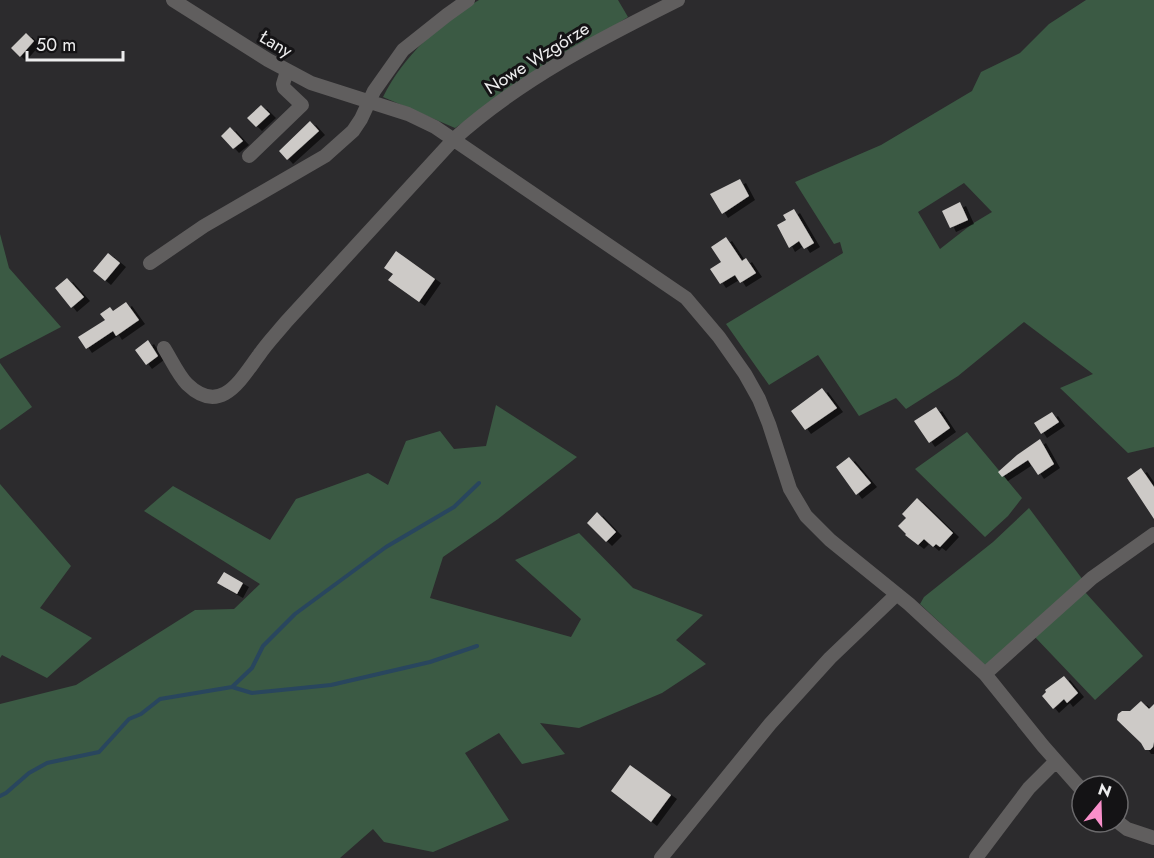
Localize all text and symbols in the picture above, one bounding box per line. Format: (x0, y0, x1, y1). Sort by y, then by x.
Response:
street label: Nowe Wzgórze (480, 15, 594, 101)
scale bar (27, 24, 123, 62)
street label: Łany (254, 24, 297, 64)
text: 50 m (36, 32, 76, 58)
north arrow (1070, 774, 1130, 834)
text: N (1095, 777, 1114, 803)

